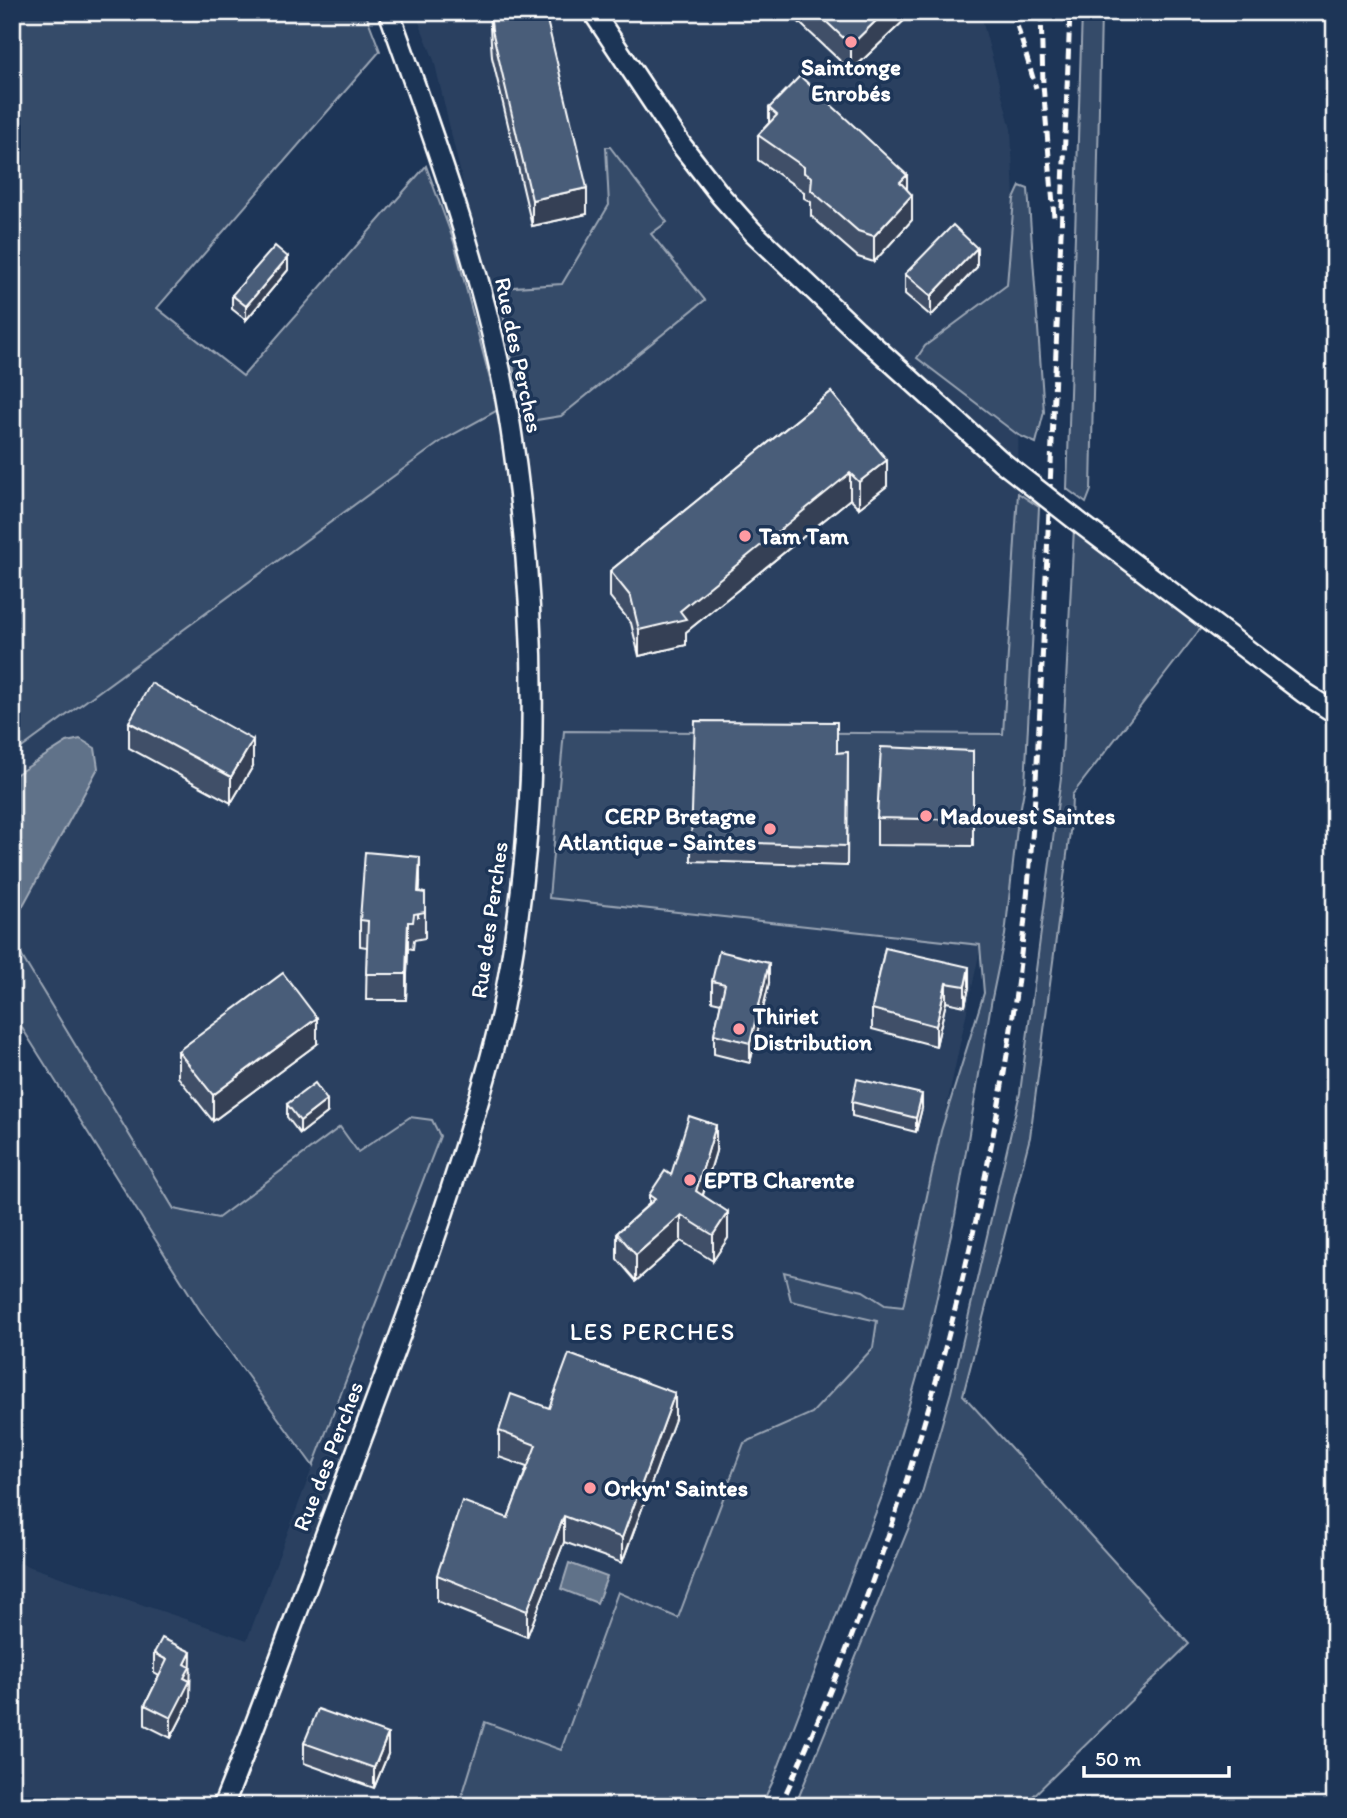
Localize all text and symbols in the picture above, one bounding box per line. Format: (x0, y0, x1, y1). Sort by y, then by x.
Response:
marker: Saintonge Enrobés (843, 34, 859, 50)
place label: Saintonge Enrobés (801, 53, 901, 107)
street label: Rue des Perches (489, 275, 549, 435)
place label: Tam Tam (758, 522, 849, 550)
marker: Tam Tam (737, 528, 753, 544)
place label: CERP Bretagne Atlantique - Saintes (557, 802, 756, 856)
place label: Madouest Saintes (940, 802, 1115, 830)
marker: Madouest Saintes (918, 808, 934, 824)
marker: CERP Bretagne Atlantique - Saintes (762, 821, 778, 837)
street label: Rue des Perches (464, 840, 514, 1000)
place label: Thiriet Distribution (752, 1002, 873, 1056)
marker: Thiriet Distribution (731, 1021, 747, 1037)
place label: EPTB Charente (704, 1166, 855, 1194)
marker: EPTB Charente (682, 1172, 698, 1188)
district label: LES PERCHES (570, 1317, 736, 1346)
street label: Rue des Perches (287, 1377, 369, 1535)
place label: Orkyn' Saintes (604, 1474, 748, 1502)
marker: Orkyn' Saintes (582, 1480, 598, 1496)
scale bar (1084, 1734, 1230, 1778)
text: 50 m (1095, 1746, 1142, 1771)

